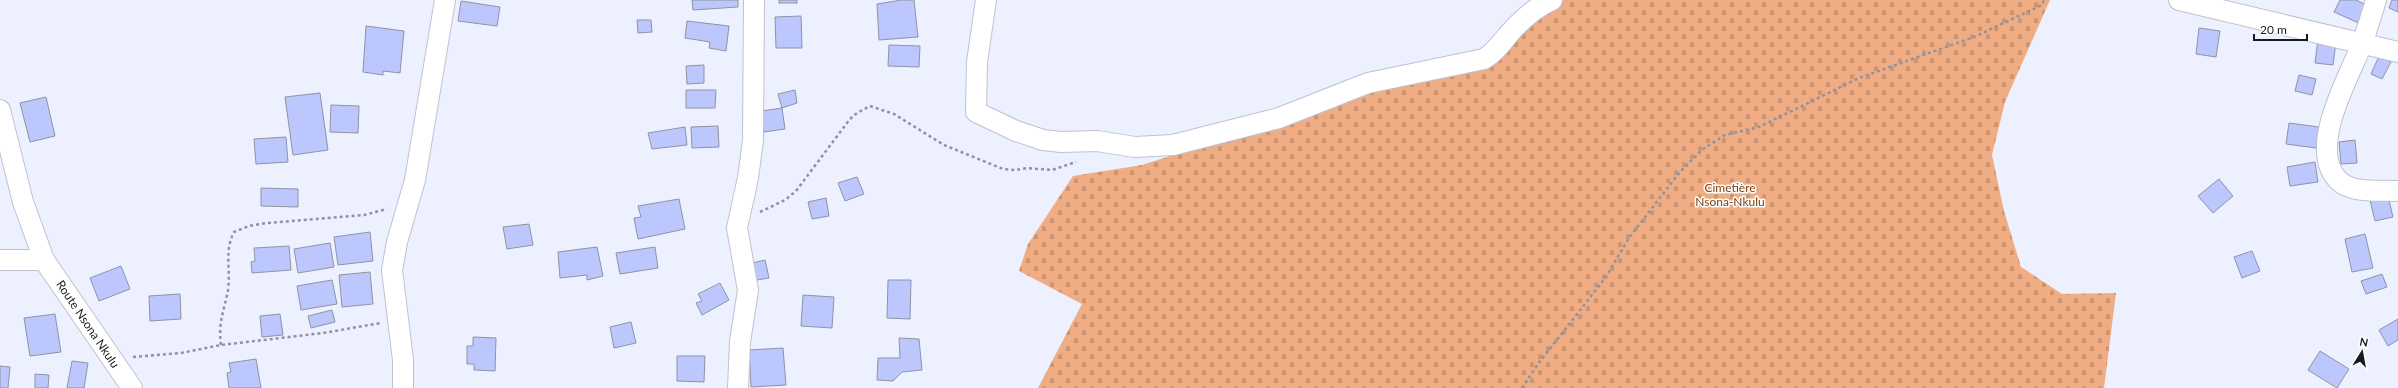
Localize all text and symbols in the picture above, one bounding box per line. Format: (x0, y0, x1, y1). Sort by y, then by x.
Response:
scale bar (2254, 16, 2307, 42)
text: 20 m (2260, 22, 2287, 37)
park label: Cimetière Nsona-Nkulu (1695, 180, 1765, 209)
street label: Route Nsona Nkulu (53, 277, 123, 371)
north arrow (2342, 332, 2382, 372)
text: N (2359, 335, 2369, 349)

